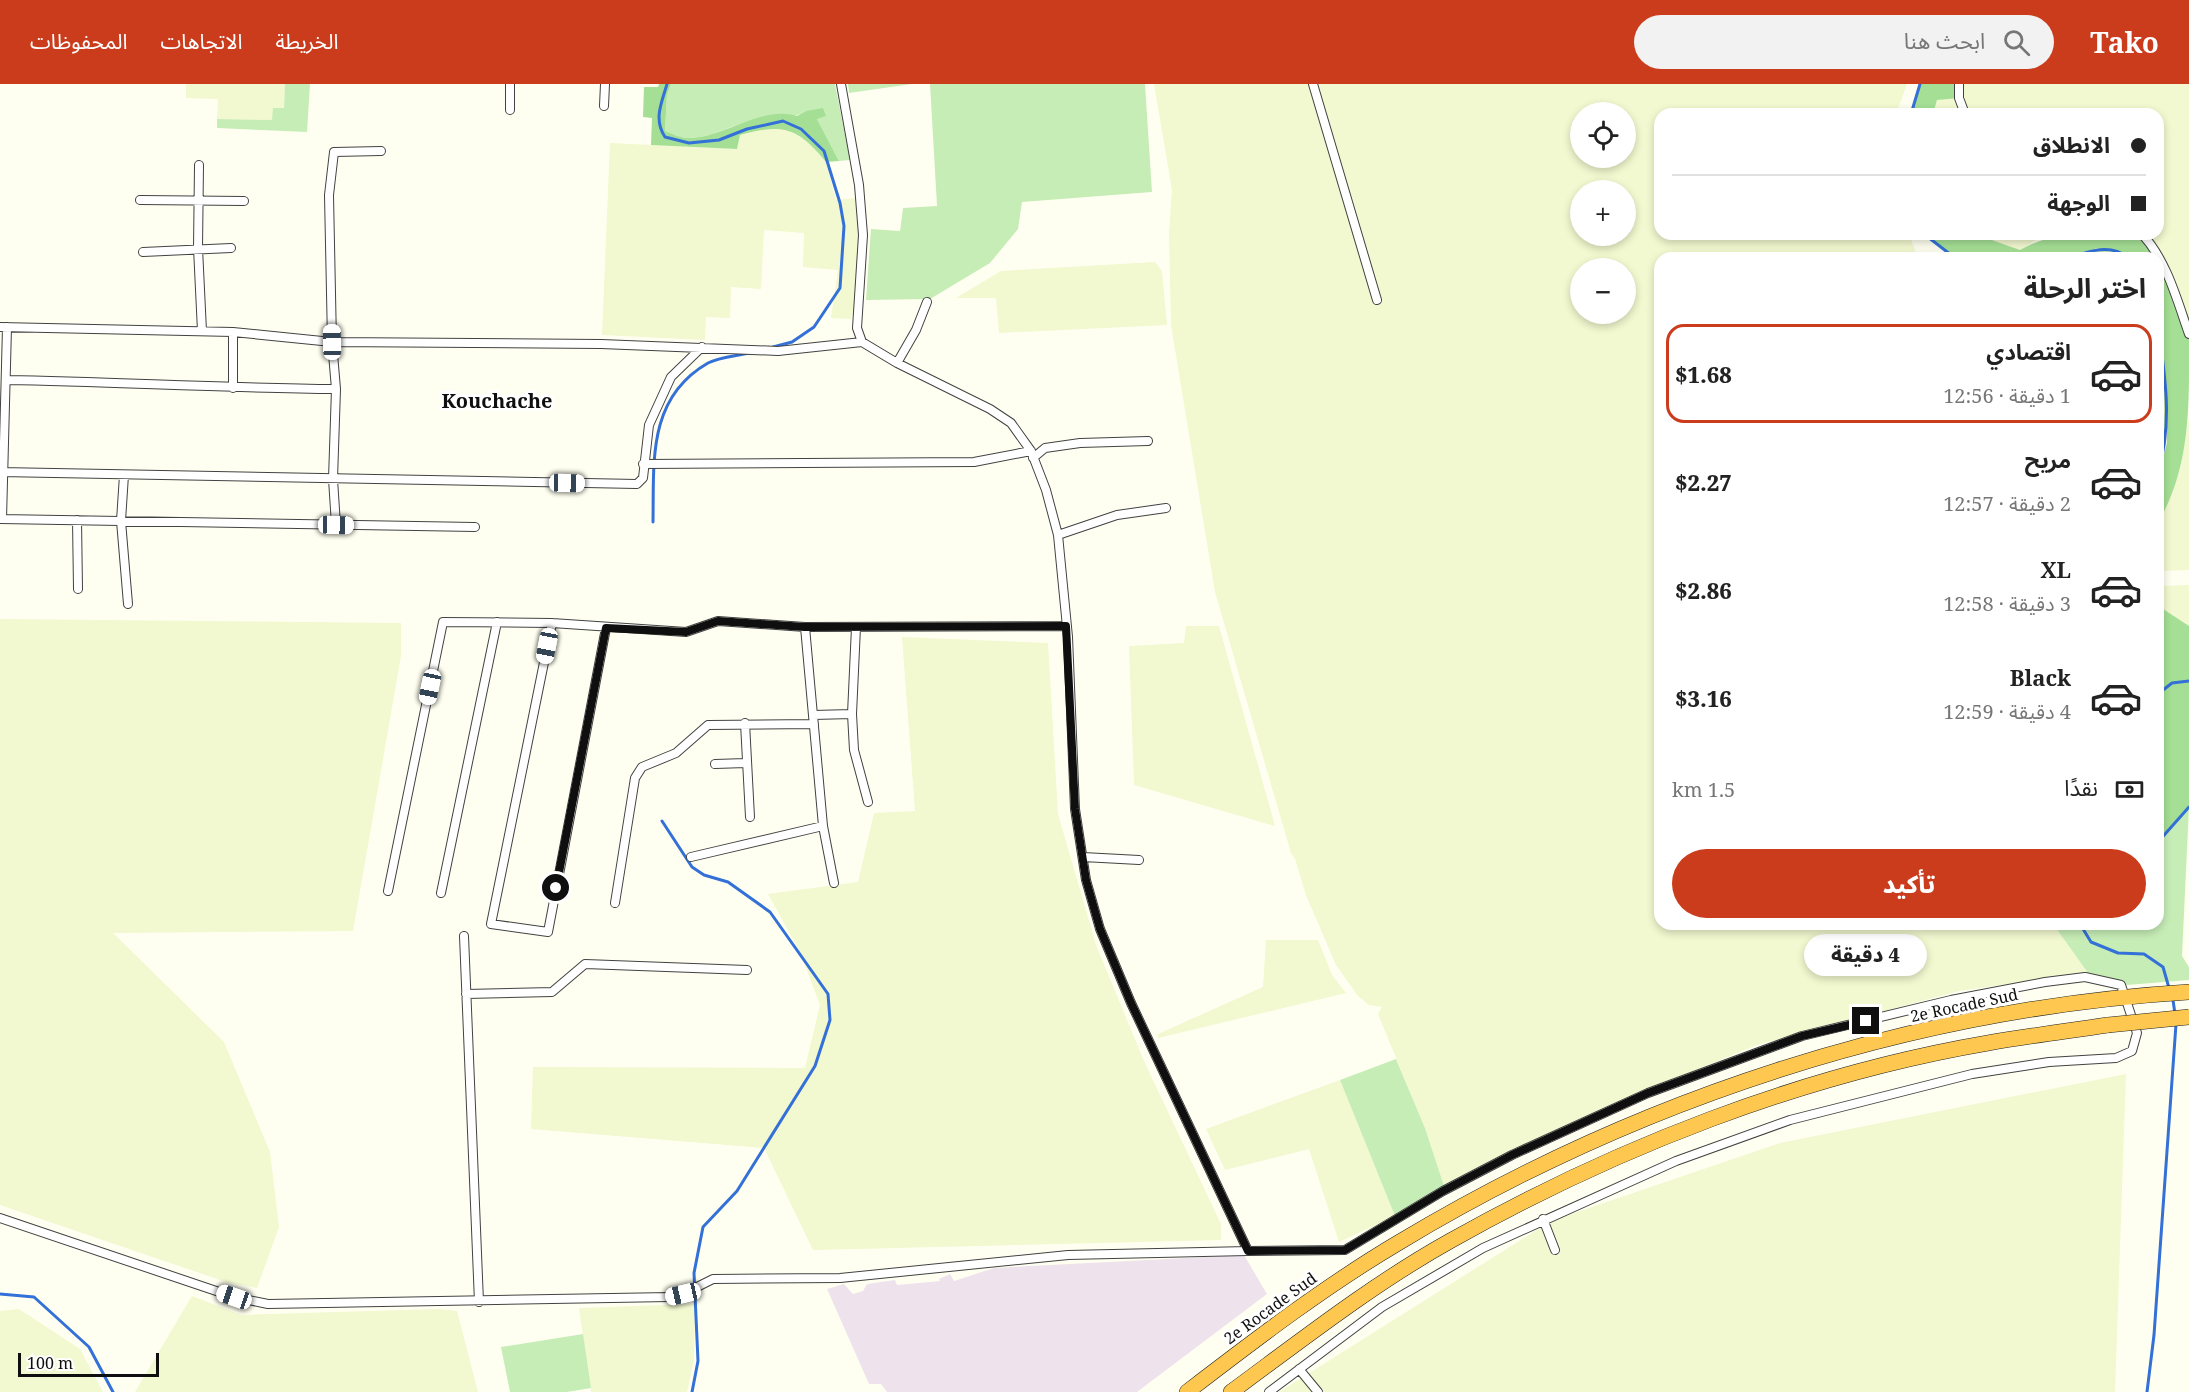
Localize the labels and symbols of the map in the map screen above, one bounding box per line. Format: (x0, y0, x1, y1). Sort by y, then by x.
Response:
car (323, 324, 341, 360)
district label: Kouchache (441, 387, 553, 414)
car (549, 474, 585, 492)
car (318, 516, 354, 534)
car (535, 627, 559, 665)
car (417, 668, 443, 706)
route start (542, 874, 569, 901)
callout: 4 دقيقة (1804, 934, 1928, 976)
street label: 2e Rocade Sud (1908, 983, 2020, 1027)
route end (1852, 1007, 1879, 1034)
street label: 2e Rocade Sud (1219, 1267, 1321, 1349)
car (663, 1281, 703, 1307)
car (214, 1283, 254, 1311)
scale bar (18, 1350, 159, 1378)

